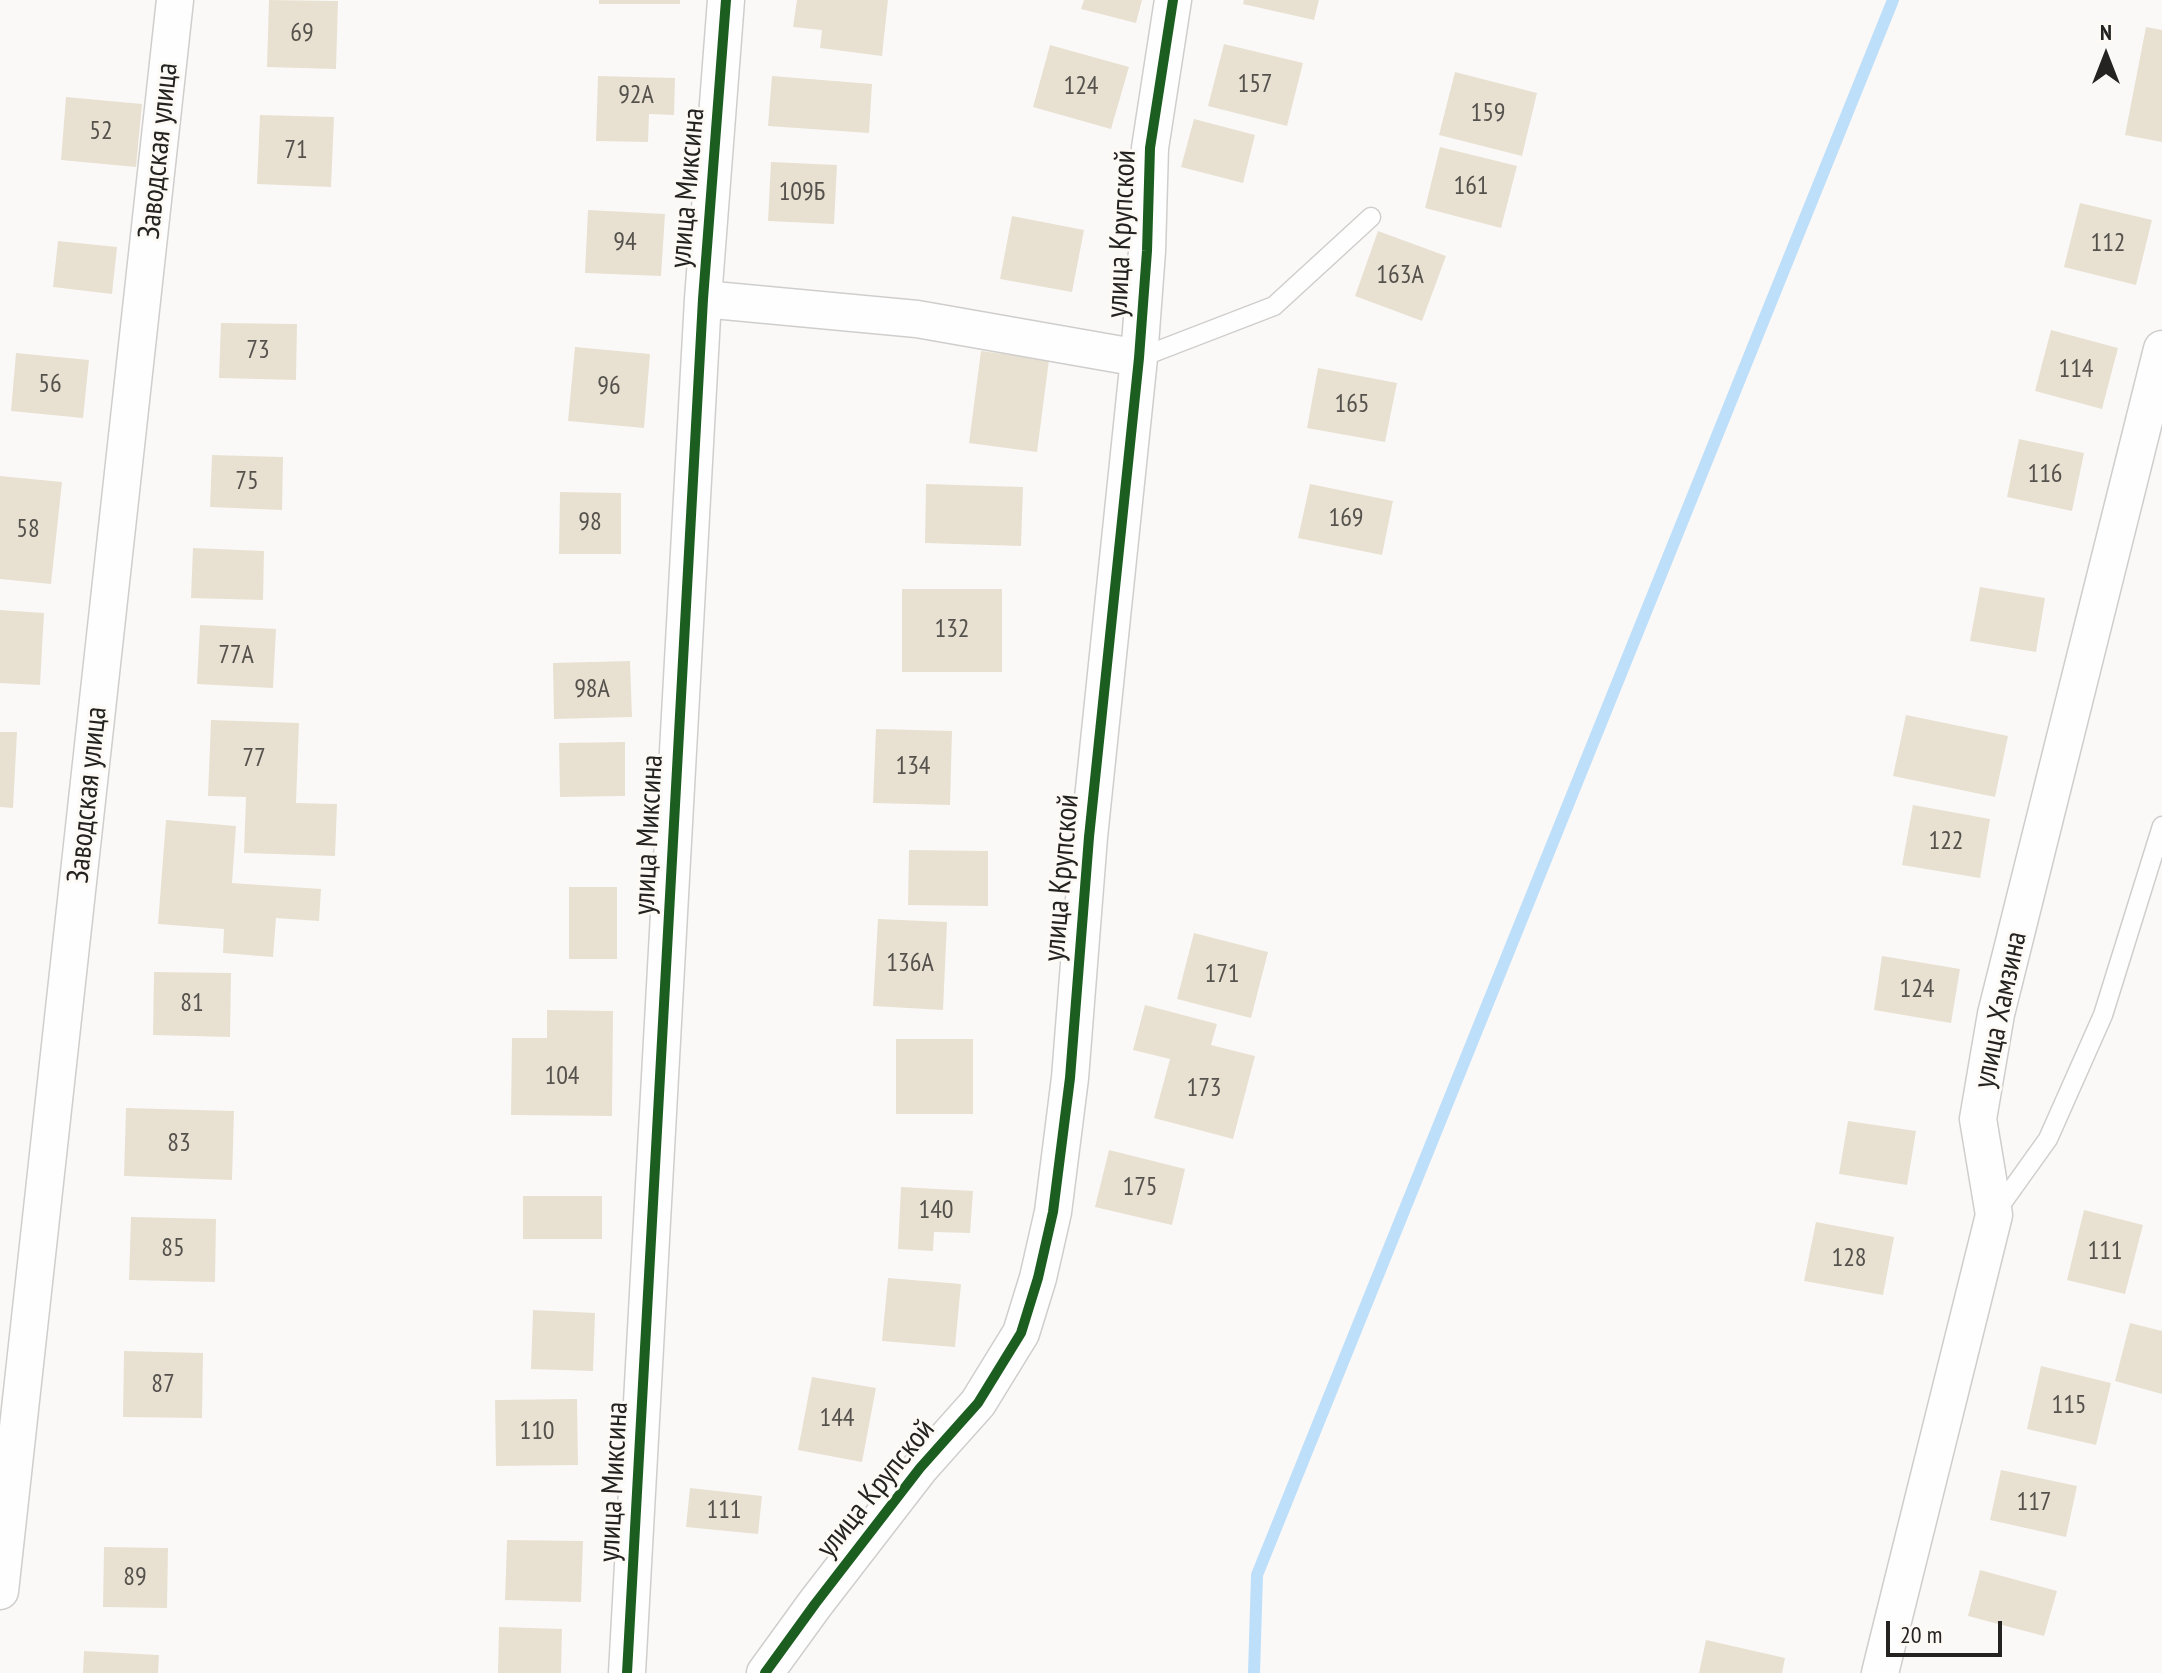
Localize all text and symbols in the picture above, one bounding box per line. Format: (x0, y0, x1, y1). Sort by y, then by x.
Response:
north arrow (2066, 16, 2146, 96)
house number: 69 (290, 18, 314, 50)
text: N (2100, 18, 2112, 46)
street label: Заводская улица (132, 61, 186, 241)
house number: 157 (1237, 69, 1273, 101)
house number: 124 (1063, 71, 1099, 103)
house number: 92А (618, 80, 654, 112)
house number: 159 (1470, 98, 1506, 130)
street label: улица Миксина (663, 107, 713, 269)
house number: 52 (89, 116, 113, 148)
house number: 71 (284, 135, 308, 167)
street label: улица Крупской (1100, 149, 1144, 319)
house number: 161 (1453, 171, 1489, 203)
house number: 109Б (779, 177, 825, 209)
house number: 94 (613, 227, 637, 259)
house number: 112 (2090, 228, 2126, 260)
house number: 163А (1376, 260, 1424, 292)
house number: 73 (246, 335, 270, 367)
house number: 114 (2058, 354, 2094, 386)
house number: 56 (38, 369, 62, 401)
house number: 96 (597, 371, 621, 403)
house number: 165 (1334, 389, 1370, 421)
house number: 116 (2027, 459, 2063, 491)
house number: 75 (235, 466, 259, 498)
house number: 169 (1328, 503, 1364, 535)
house number: 98 (578, 507, 602, 539)
house number: 58 (16, 514, 40, 546)
house number: 132 (934, 614, 970, 646)
house number: 77А (218, 640, 254, 672)
house number: 98А (574, 674, 610, 706)
street label: Заводская улица (61, 705, 115, 885)
house number: 77 (242, 743, 266, 775)
house number: 134 (895, 751, 931, 783)
street label: улица Миксина (627, 754, 671, 916)
street label: улица Крупской (1037, 793, 1087, 963)
house number: 122 (1928, 826, 1964, 858)
street label: улица Хамзина (1967, 928, 2035, 1092)
house number: 136А (886, 948, 934, 980)
house number: 171 (1204, 959, 1240, 991)
house number: 124 (1899, 974, 1935, 1006)
house number: 81 (180, 988, 204, 1020)
house number: 104 (544, 1061, 580, 1093)
house number: 173 (1186, 1073, 1222, 1105)
house number: 83 (167, 1128, 191, 1160)
house number: 175 (1122, 1172, 1158, 1204)
house number: 140 (918, 1195, 954, 1227)
house number: 85 (161, 1233, 185, 1265)
house number: 111 (2087, 1236, 2123, 1268)
house number: 128 (1831, 1243, 1867, 1275)
house number: 87 (151, 1369, 175, 1401)
house number: 115 (2051, 1390, 2087, 1422)
street label: улица Миксина (592, 1401, 636, 1563)
house number: 144 (819, 1403, 855, 1435)
street label: улица Крупской (809, 1412, 943, 1566)
house number: 110 (519, 1416, 555, 1448)
house number: 117 (2016, 1487, 2052, 1519)
house number: 111 (706, 1495, 742, 1527)
house number: 89 (123, 1562, 147, 1594)
scale bar (1890, 1605, 2006, 1655)
text: 20 m (1900, 1619, 1942, 1650)

